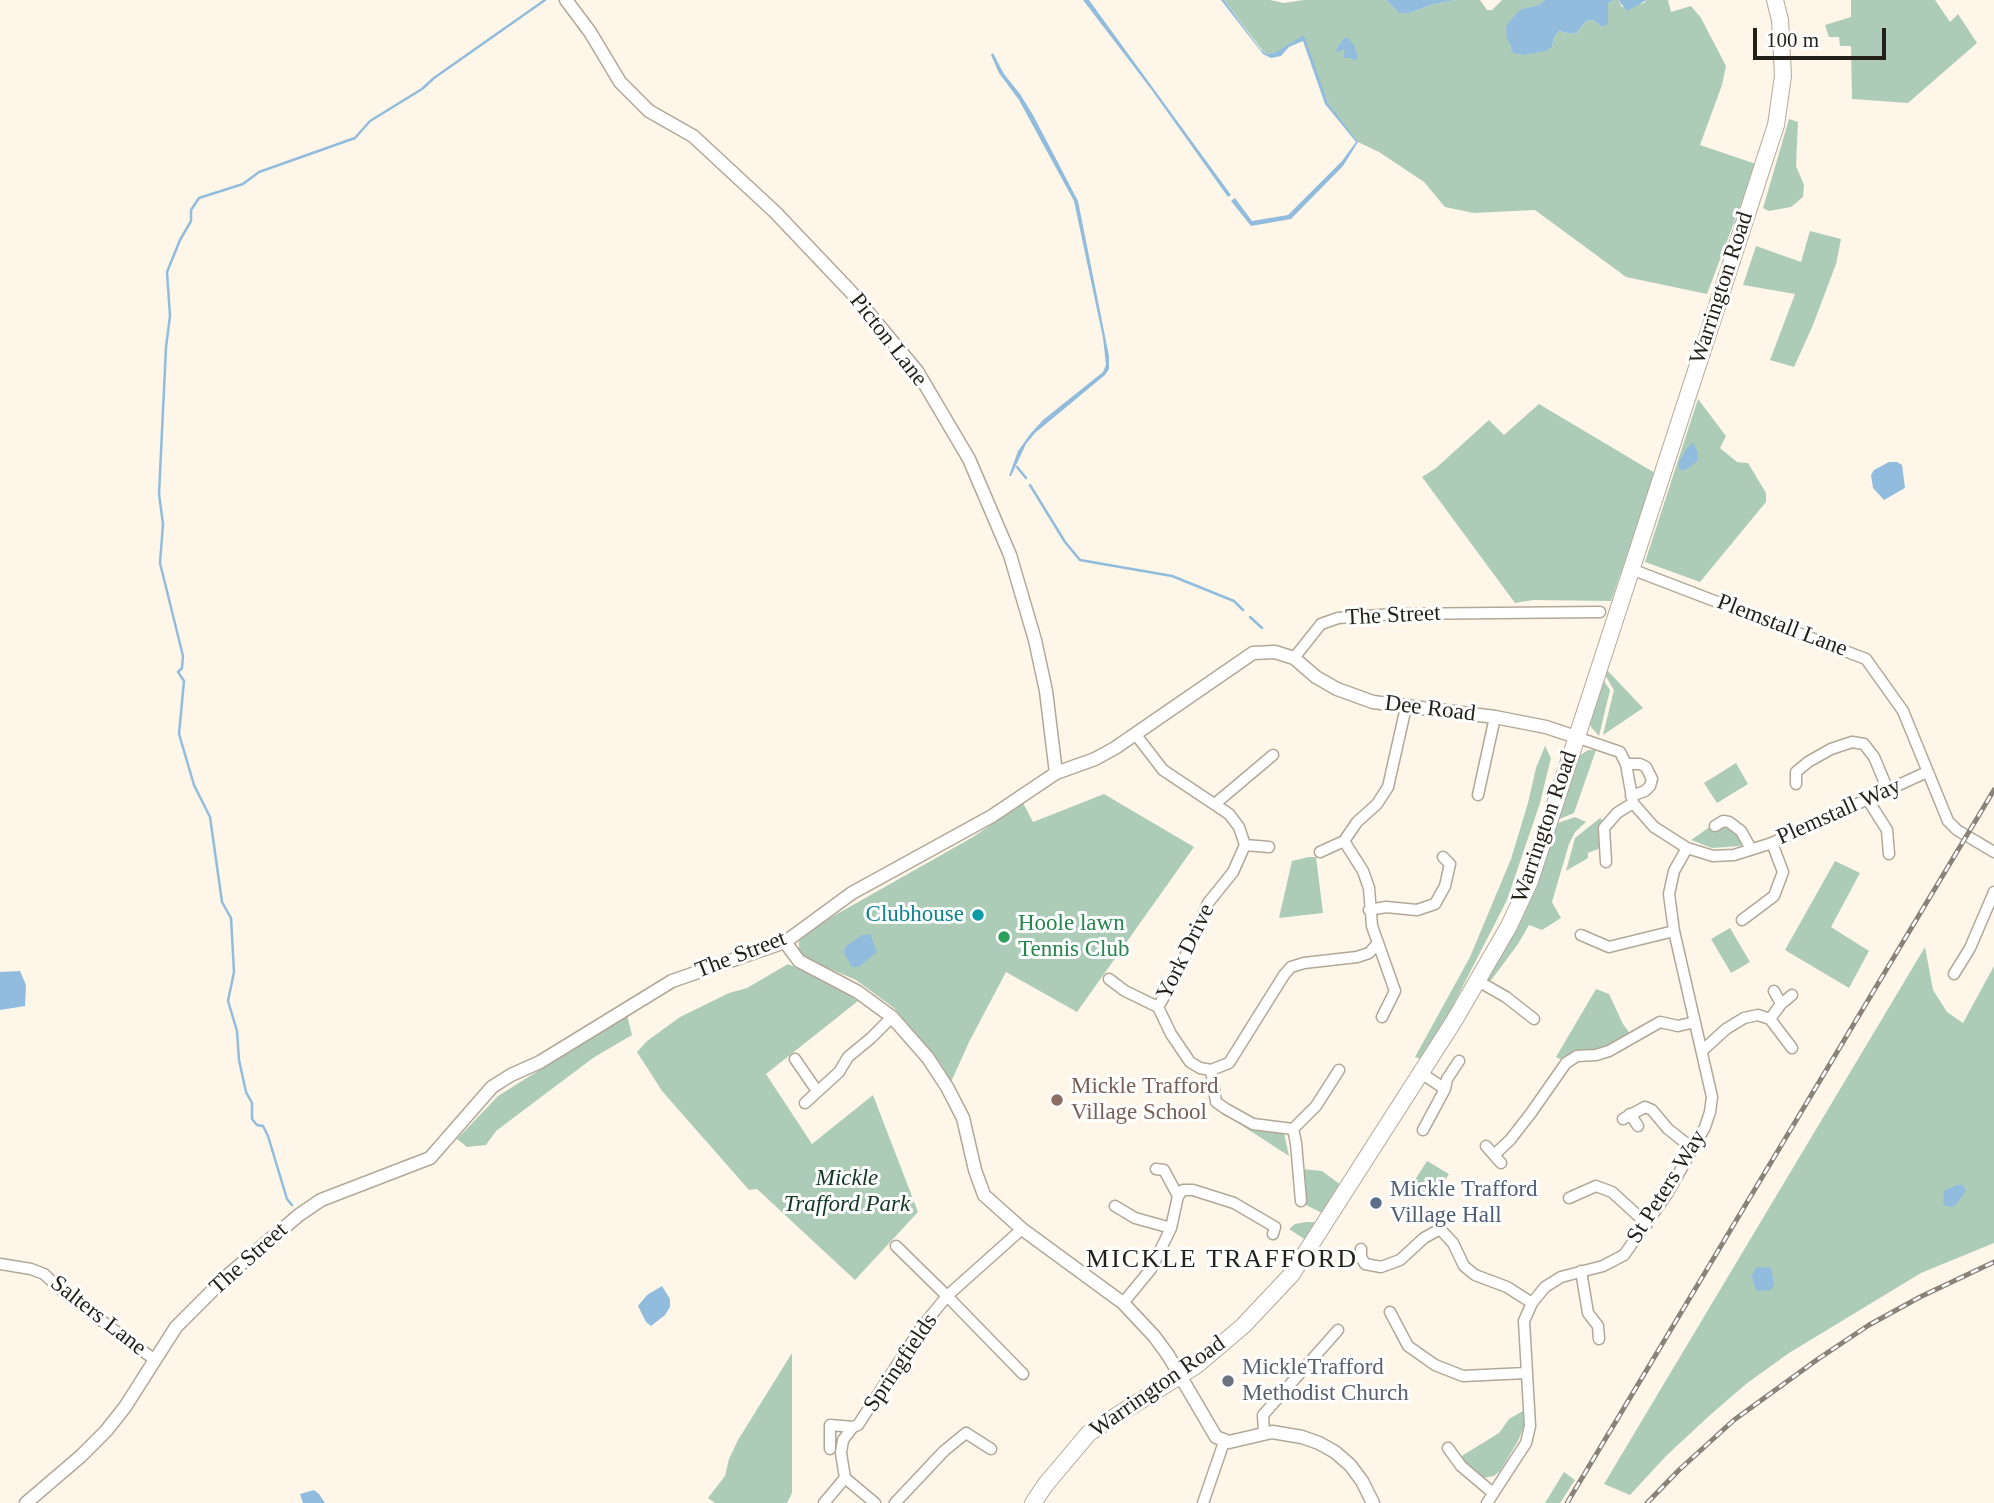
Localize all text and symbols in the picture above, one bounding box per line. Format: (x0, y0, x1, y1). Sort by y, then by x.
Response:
scale bar (1756, 14, 1889, 58)
text: 100 m (1766, 28, 1819, 52)
street label: Warrington Road (1684, 208, 1760, 368)
street label: Picton Lane (843, 288, 933, 392)
street label: Plemstall Lane (1713, 589, 1851, 663)
street label: The Street (1345, 600, 1441, 632)
street label: Dee Road (1383, 690, 1477, 728)
street label: Warrington Road (1506, 748, 1584, 906)
street label: Plemstall Way (1773, 772, 1905, 852)
street label: York Drive (1151, 900, 1221, 1004)
place label: Clubhouse (866, 901, 964, 929)
marker: Clubhouse (970, 907, 986, 923)
place label: Hoole lawn Tennis Club (1018, 910, 1129, 964)
street label: The Street (692, 925, 790, 985)
marker: Hoole lawn Tennis Club (996, 929, 1012, 945)
place label: Mickle Trafford Village School (1071, 1073, 1219, 1127)
marker: Mickle Trafford Village School (1049, 1092, 1065, 1108)
street label: St Peters Way (1621, 1125, 1713, 1249)
park label: Mickle Trafford Park (784, 1165, 910, 1219)
place label: Mickle Trafford Village Hall (1390, 1176, 1538, 1230)
marker: Mickle Trafford Village Hall (1368, 1195, 1384, 1211)
street label: The Street (204, 1217, 294, 1301)
district label: MICKLE TRAFFORD (1088, 1244, 1356, 1276)
street label: Salters Lane (44, 1270, 152, 1362)
street label: Springfields (858, 1309, 944, 1417)
street label: Warrington Road (1085, 1330, 1231, 1444)
place label: MickleTrafford Methodist Church (1242, 1354, 1409, 1408)
marker: MickleTrafford Methodist Church (1220, 1373, 1236, 1389)

